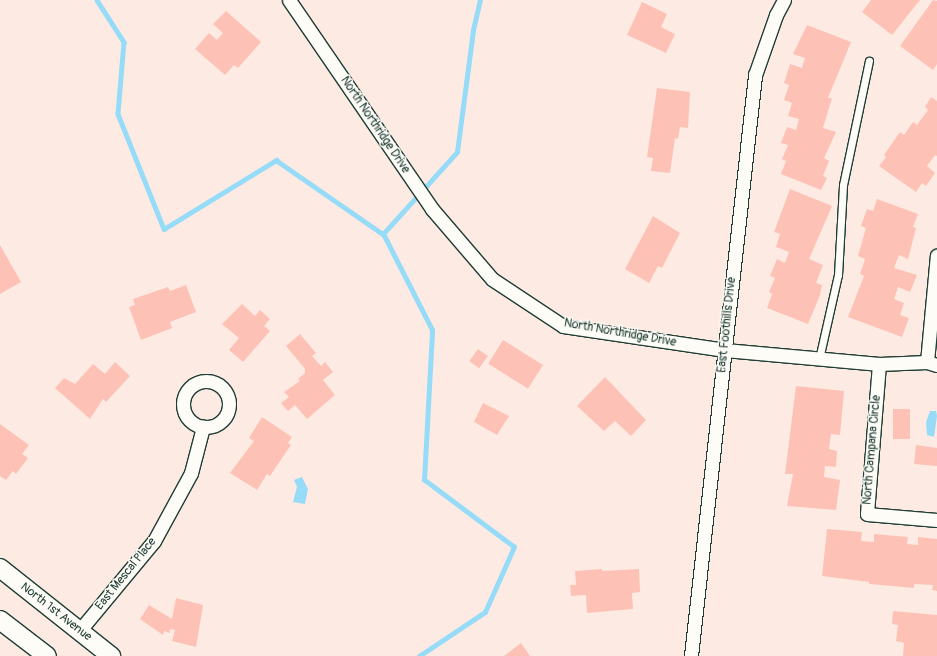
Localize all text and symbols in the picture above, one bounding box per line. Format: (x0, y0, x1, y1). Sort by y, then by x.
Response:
street label: North Northridge Drive (337, 74, 413, 176)
street label: East Foothills Drive (715, 276, 739, 374)
street label: North Northridge Drive (563, 316, 677, 350)
street label: North Campana Circle (860, 395, 884, 505)
street label: East Mescal Place (92, 535, 160, 613)
street label: North 1st Avenue (18, 580, 94, 644)

